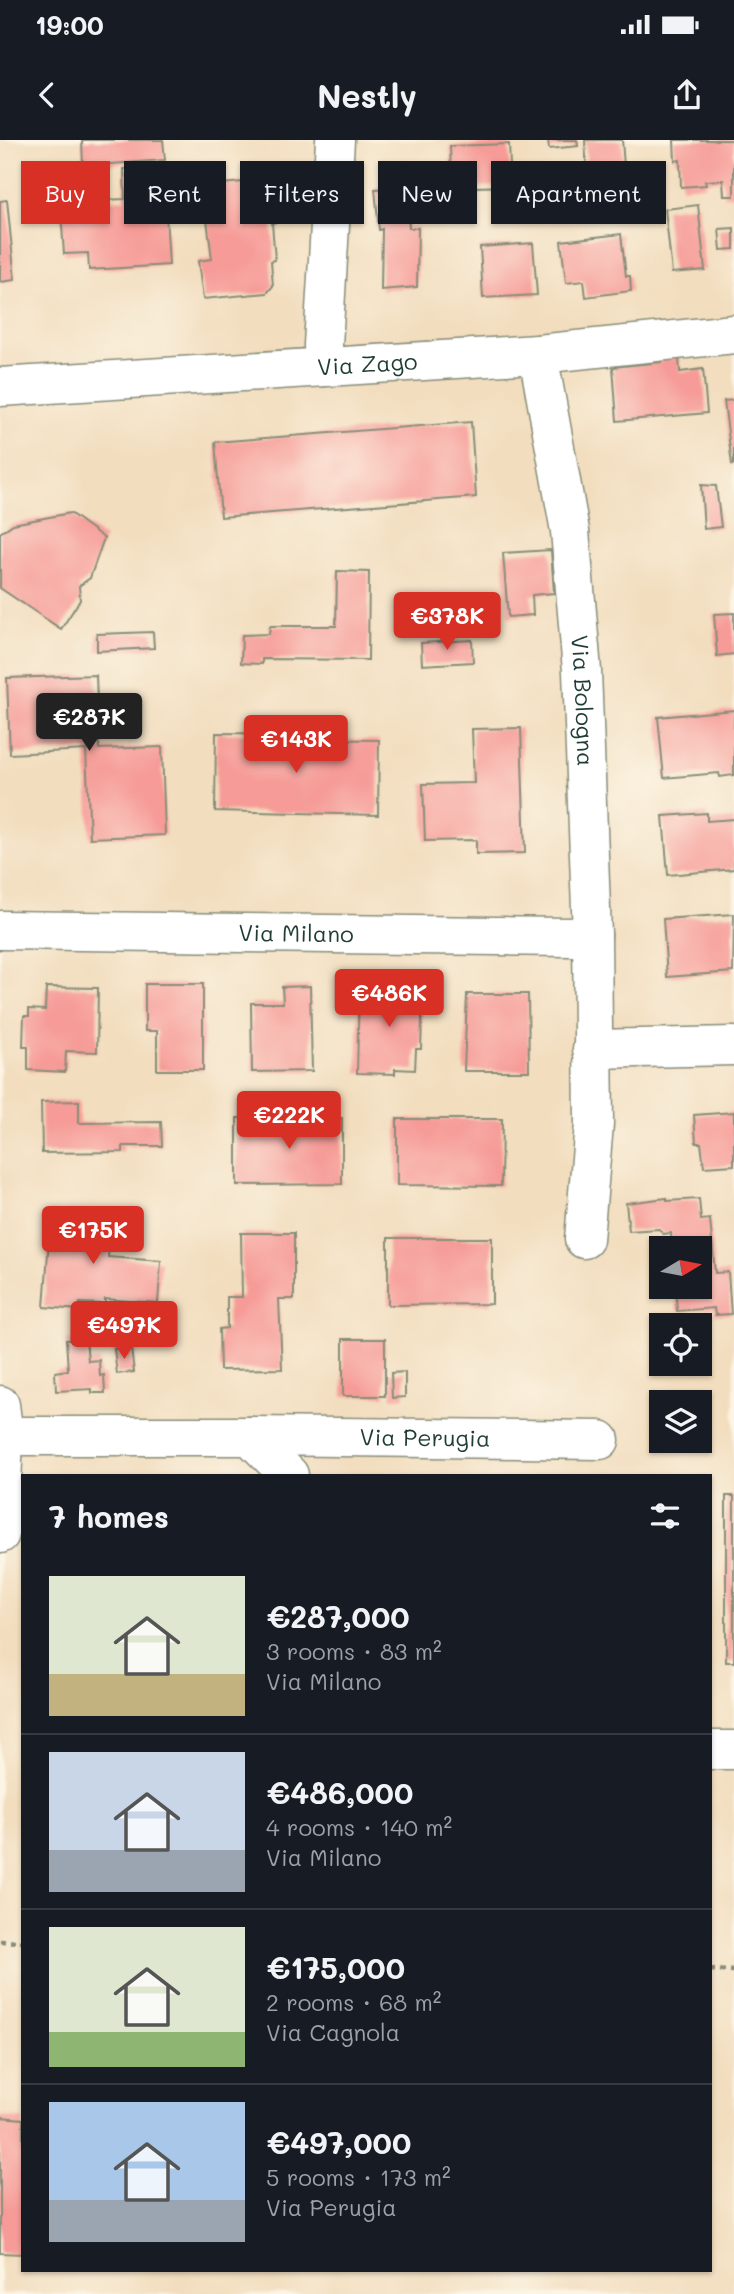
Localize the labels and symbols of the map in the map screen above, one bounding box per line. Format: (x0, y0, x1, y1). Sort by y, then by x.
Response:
street label: Via Zago (316, 345, 418, 382)
pin: €378K (398, 592, 496, 652)
street label: Via Bologna (565, 634, 602, 767)
pin: €287K (40, 694, 138, 753)
pin: €143K (247, 716, 345, 775)
street label: Via Milano (238, 917, 354, 948)
pin: €486K (340, 970, 438, 1029)
pin: €222K (240, 1091, 338, 1151)
pin: €175K (44, 1206, 142, 1266)
north arrow (649, 1236, 712, 1298)
pin: €497K (75, 1302, 173, 1361)
street label: Via Perugia (359, 1421, 491, 1453)

